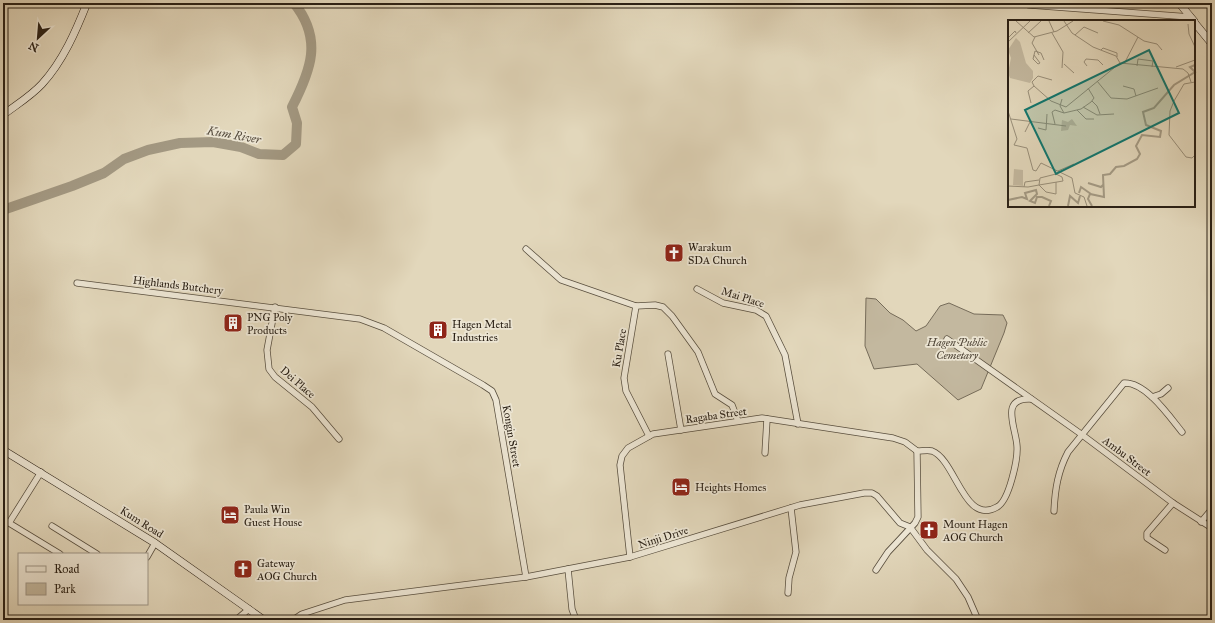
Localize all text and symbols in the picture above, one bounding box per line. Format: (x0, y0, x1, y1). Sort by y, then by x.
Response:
north arrow (18, 18, 58, 58)
inset map (1008, 20, 1195, 207)
text: N (26, 38, 41, 54)
water label: Kum River (205, 123, 263, 147)
place label: Warakum SDA Church (688, 241, 747, 267)
church icon: Warakum SDA Church (663, 242, 685, 264)
street label: Highlands Butchery (132, 274, 225, 298)
street label: Mai Place (720, 284, 766, 311)
place label: PNG Poly Products (247, 311, 293, 337)
building icon: PNG Poly Products (222, 312, 244, 334)
place label: Hagen Metal Industries (452, 318, 512, 344)
building icon: Hagen Metal Industries (427, 319, 449, 341)
street label: Ku Place (610, 327, 629, 368)
park label: Hagen Public Cemetary (926, 336, 988, 362)
street label: Dei Place (278, 364, 318, 401)
street label: Kongin Street (500, 404, 523, 468)
street label: Ragaba Street (685, 405, 748, 426)
street label: Ambu Street (1099, 433, 1154, 479)
hotel icon: Heights Homes (670, 476, 692, 498)
place label: Heights Homes (695, 481, 766, 494)
place label: Paula Win Guest House (244, 503, 303, 529)
street label: Kum Road (118, 504, 166, 541)
hotel icon: Paula Win Guest House (219, 504, 241, 526)
place label: Mount Hagen AOG Church (942, 518, 1008, 544)
church icon: Mount Hagen AOG Church (918, 519, 940, 541)
street label: Ninji Drive (636, 524, 690, 551)
legend (18, 553, 148, 605)
place label: Gateway AOG Church (256, 557, 317, 583)
church icon: Gateway AOG Church (232, 558, 254, 580)
text: Road (54, 562, 80, 576)
text: Park (54, 582, 76, 596)

